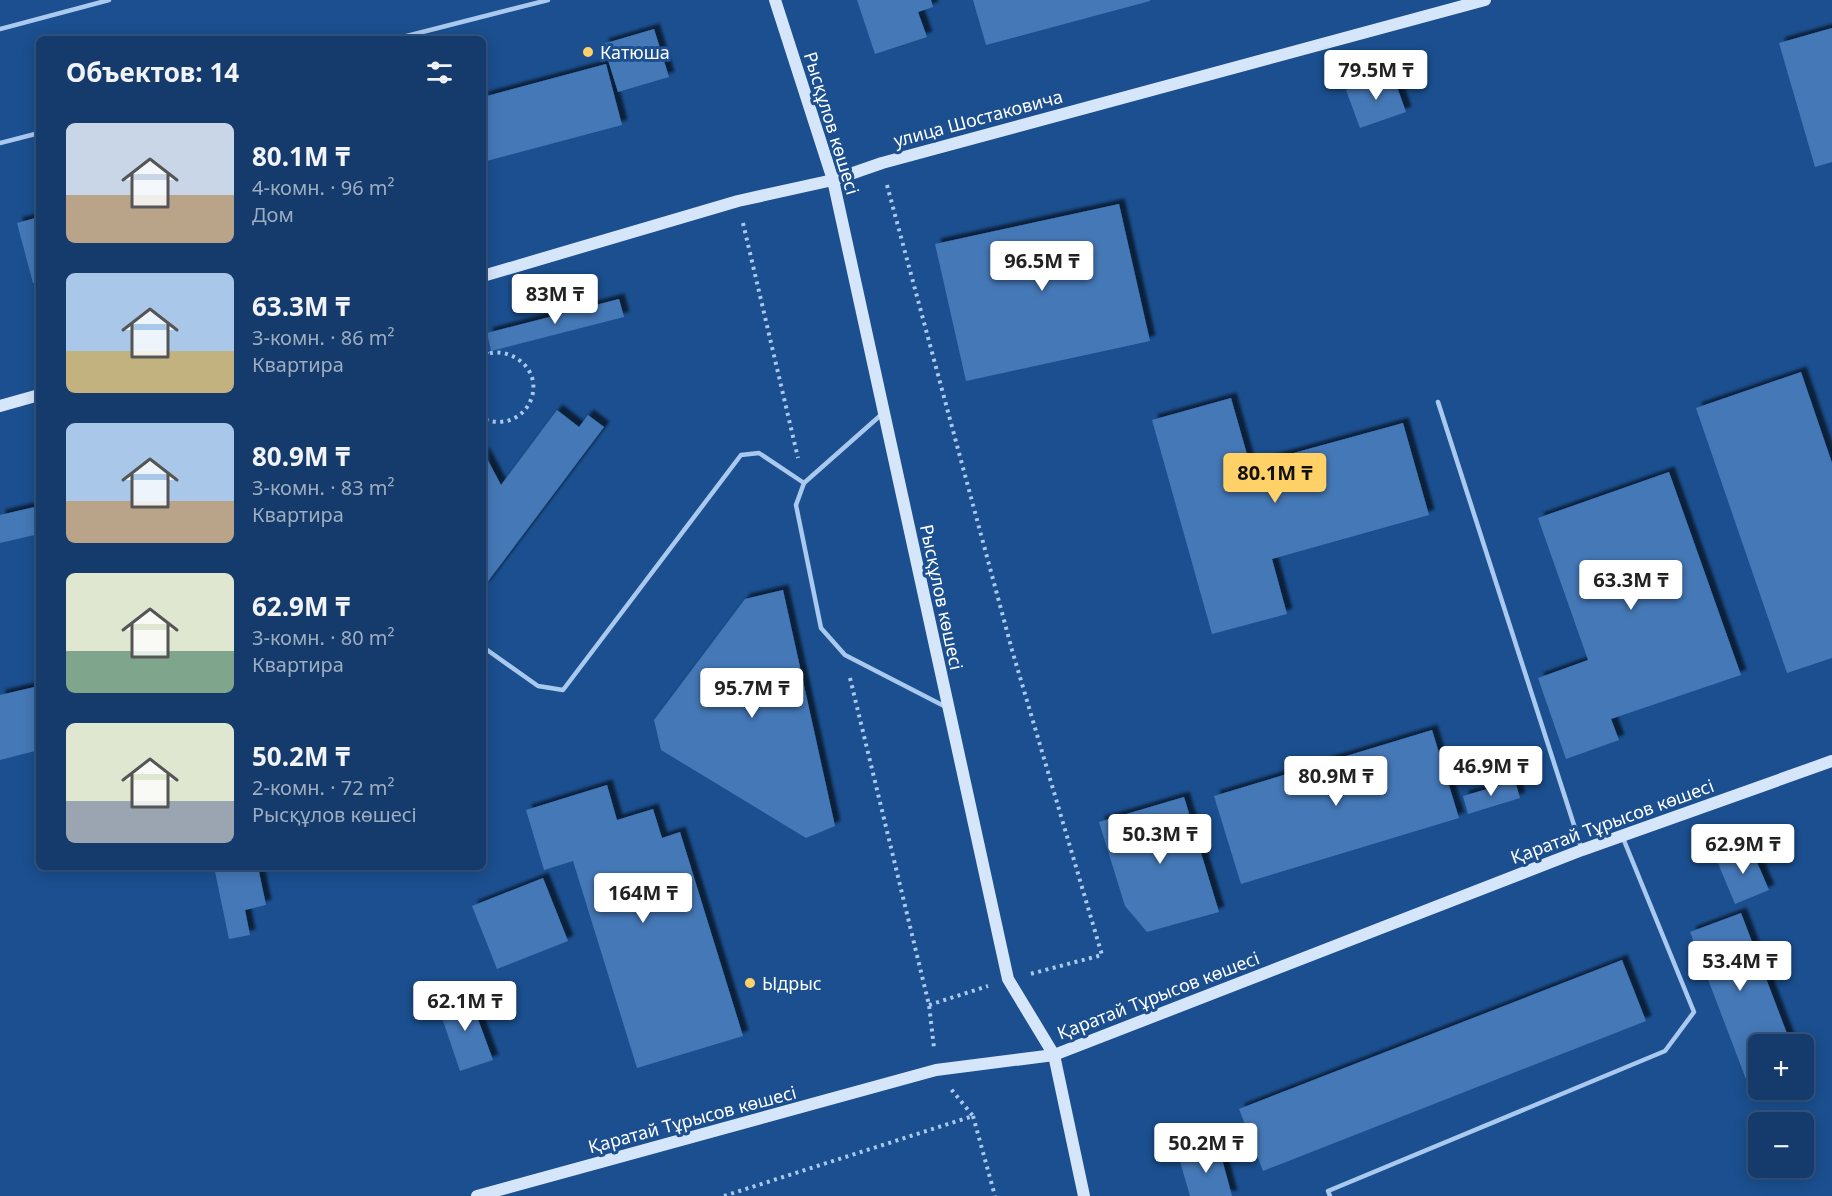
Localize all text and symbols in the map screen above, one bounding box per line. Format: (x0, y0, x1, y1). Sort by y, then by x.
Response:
place label: Катюша (600, 40, 670, 64)
marker: Катюша (581, 45, 595, 59)
street label: Рысқұлов көшесі (799, 49, 865, 197)
pin: 79.5M ₸ (1321, 50, 1431, 101)
text: Объектов: 14 (66, 54, 239, 90)
icon: filters (423, 56, 456, 89)
text: 79.5M ₸ (1338, 56, 1414, 83)
street label: улица Шостаковича (891, 84, 1065, 152)
text: 80.1M ₸ (252, 138, 350, 174)
icon: home (114, 147, 186, 219)
text: 4-комн. · 96 m² (252, 174, 395, 201)
text: Дом (252, 201, 294, 228)
pin: 96.5M ₸ (987, 241, 1097, 292)
text: 96.5M ₸ (1004, 247, 1080, 274)
pin: 83M ₸ (513, 274, 597, 325)
text: 83M ₸ (526, 280, 584, 307)
text: 63.3M ₸ (252, 288, 350, 324)
icon: home (114, 297, 186, 369)
text: 3-комн. · 86 m² (252, 324, 395, 351)
text: Квартира (252, 351, 344, 378)
text: 80.9M ₸ (252, 438, 350, 474)
icon: home (114, 447, 186, 519)
pin: 80.1M ₸ (1220, 453, 1330, 504)
text: 80.1M ₸ (1237, 459, 1313, 486)
text: 3-комн. · 83 m² (252, 474, 395, 501)
text: Квартира (252, 501, 344, 528)
street label: Рысқұлов көшесі (915, 522, 969, 672)
pin: 63.3M ₸ (1576, 560, 1686, 611)
text: 63.3M ₸ (1593, 566, 1669, 593)
text: 62.9M ₸ (252, 588, 350, 624)
icon: home (114, 597, 186, 669)
text: 3-комн. · 80 m² (252, 624, 395, 651)
text: Квартира (252, 651, 344, 678)
pin: 95.7M ₸ (697, 668, 807, 719)
text: 95.7M ₸ (714, 674, 790, 701)
text: 50.2M ₸ (252, 738, 350, 774)
pin: 46.9M ₸ (1436, 746, 1546, 797)
icon: home (114, 747, 186, 819)
text: 46.9M ₸ (1453, 752, 1529, 779)
pin: 80.9M ₸ (1281, 756, 1391, 807)
text: 80.9M ₸ (1298, 762, 1374, 789)
street label: Қаратай Тұрысов көшесі (1507, 773, 1717, 869)
text: 2-комн. · 72 m² (252, 774, 395, 801)
text: Рысқұлов көшесі (252, 801, 417, 828)
pin: 50.3M ₸ (1105, 814, 1215, 865)
text: 50.3M ₸ (1122, 820, 1198, 847)
pin: 62.9M ₸ (1688, 824, 1798, 875)
text: 62.9M ₸ (1705, 830, 1781, 857)
pin: 164M ₸ (594, 873, 692, 924)
text: 164M ₸ (608, 879, 678, 906)
pin: 53.4M ₸ (1685, 941, 1795, 992)
street label: Қаратай Тұрысов көшесі (1053, 945, 1263, 1045)
text: 53.4M ₸ (1702, 947, 1778, 974)
place label: Ыдрыс (762, 971, 822, 995)
marker: Ыдрыс (743, 976, 757, 990)
pin: 62.1M ₸ (410, 981, 520, 1032)
text: 62.1M ₸ (427, 987, 503, 1014)
map controls (1748, 1034, 1814, 1178)
button: + (1748, 1034, 1814, 1100)
street label: Қаратай Тұрысов көшесі (585, 1080, 799, 1158)
button: − (1748, 1112, 1814, 1178)
pin: 50.2M ₸ (1151, 1123, 1261, 1174)
text: 50.2M ₸ (1168, 1129, 1244, 1156)

